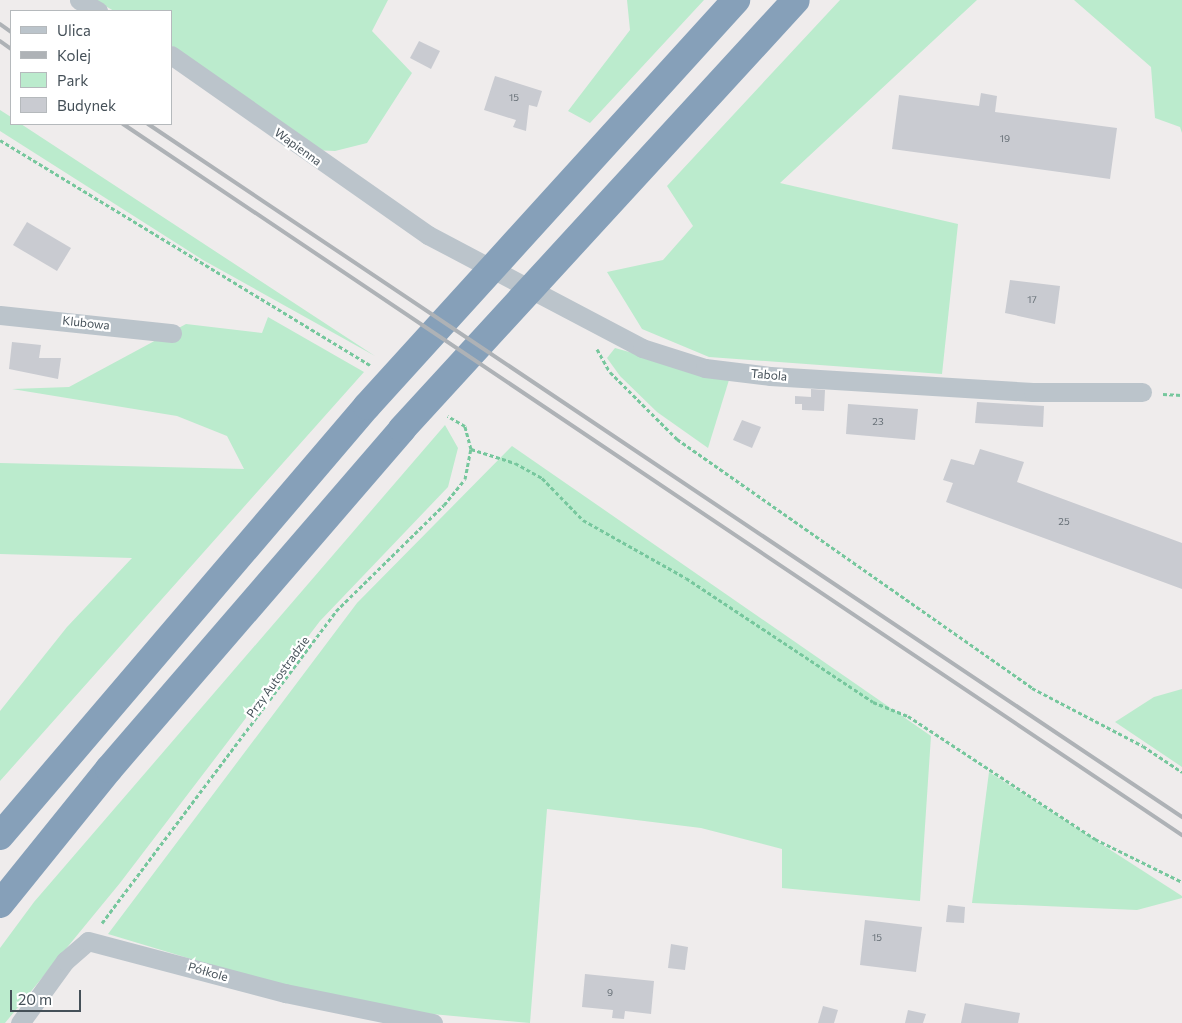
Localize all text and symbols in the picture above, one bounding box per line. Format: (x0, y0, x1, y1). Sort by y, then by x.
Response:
legend (10, 10, 172, 125)
text: Ulica (57, 21, 91, 39)
text: Kolej (57, 46, 91, 64)
text: Park (57, 71, 88, 89)
house number: 15 (509, 92, 519, 104)
text: Budynek (57, 96, 116, 114)
street label: Wapienna (272, 125, 324, 169)
house number: 19 (1000, 133, 1010, 145)
house number: 17 (1027, 294, 1037, 306)
street label: Klubowa (62, 313, 110, 333)
street label: Tabola (750, 366, 788, 384)
house number: 23 (872, 416, 884, 428)
house number: 25 (1058, 516, 1070, 528)
street label: Przy Autostradzie (244, 633, 312, 721)
house number: 15 (872, 932, 882, 944)
street label: Półkole (186, 959, 230, 985)
scale bar (12, 980, 84, 1012)
house number: 9 (607, 987, 613, 999)
text: 20 m (18, 990, 52, 1008)

